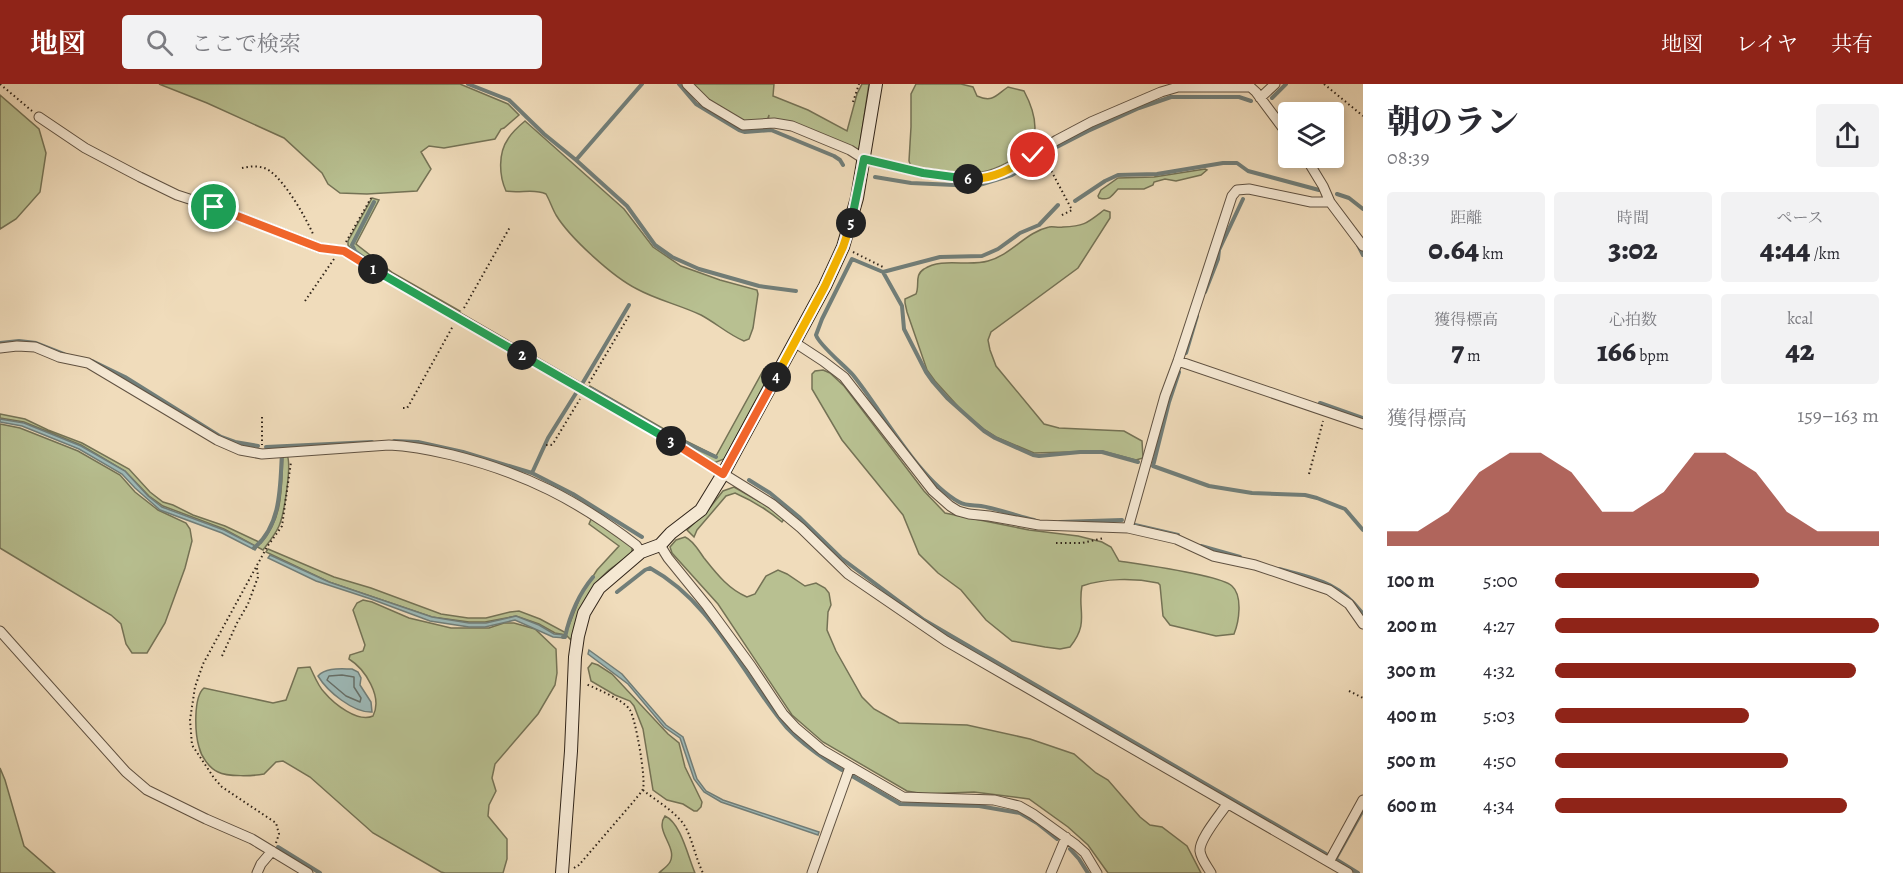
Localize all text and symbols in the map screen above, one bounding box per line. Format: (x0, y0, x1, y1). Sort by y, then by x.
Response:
search box (122, 15, 542, 69)
text: 地図 (30, 25, 86, 63)
icon: search (143, 26, 176, 59)
text: ここで検索 (191, 29, 301, 59)
text: 地図 (1661, 30, 1703, 58)
text: レイヤ (1736, 30, 1798, 58)
text: 共有 (1831, 30, 1873, 58)
text: 朝のラン (1387, 99, 1519, 144)
map controls (1278, 102, 1344, 168)
button: layers (1278, 102, 1344, 168)
button: share (1816, 104, 1879, 167)
pin (1007, 129, 1058, 180)
icon: check (1016, 138, 1049, 171)
text: 08:39 (1387, 144, 1430, 171)
pin: 6 (953, 164, 983, 194)
text: 6 (964, 168, 972, 190)
pin (188, 181, 239, 232)
icon: arrive (197, 190, 230, 223)
text: 距離 (1450, 207, 1482, 229)
text: 時間 (1617, 207, 1649, 229)
text: ペース (1776, 207, 1824, 229)
pin: 5 (836, 208, 866, 238)
text: 5 (848, 212, 854, 234)
text: 0.64 (1428, 229, 1479, 269)
text: 3:02 (1608, 229, 1658, 269)
text: 4:44 (1760, 229, 1810, 269)
text: km (1479, 243, 1504, 265)
text: /km (1810, 243, 1840, 265)
pin: 1 (358, 254, 388, 284)
text: 1 (370, 258, 376, 280)
text: kcal (1787, 308, 1813, 330)
text: 獲得標高 (1434, 309, 1498, 331)
text: 心拍数 (1609, 309, 1657, 331)
text: 42 (1785, 330, 1815, 370)
text: 7 (1451, 331, 1464, 371)
text: 166 (1597, 331, 1636, 371)
pin: 2 (507, 340, 537, 370)
text: 2 (518, 344, 526, 366)
text: m (1464, 345, 1481, 367)
text: bpm (1636, 345, 1669, 367)
pin: 4 (761, 362, 791, 392)
text: 4 (772, 366, 780, 388)
text: 159–163 m (1797, 402, 1879, 429)
text: 獲得標高 (1387, 405, 1467, 432)
pin: 3 (656, 426, 686, 456)
text: 3 (668, 430, 674, 452)
text: 100 m (1387, 567, 1435, 594)
text: 5:00 (1483, 567, 1518, 594)
text: 200 m (1387, 612, 1437, 639)
text: 4:27 (1483, 612, 1515, 639)
text: 300 m (1387, 657, 1436, 684)
text: 4:32 (1483, 657, 1515, 684)
text: 400 m (1387, 702, 1437, 729)
text: 5:03 (1483, 702, 1515, 729)
text: 500 m (1387, 747, 1436, 774)
text: 4:50 (1483, 747, 1516, 774)
text: 600 m (1387, 792, 1437, 819)
text: 4:34 (1483, 792, 1514, 819)

